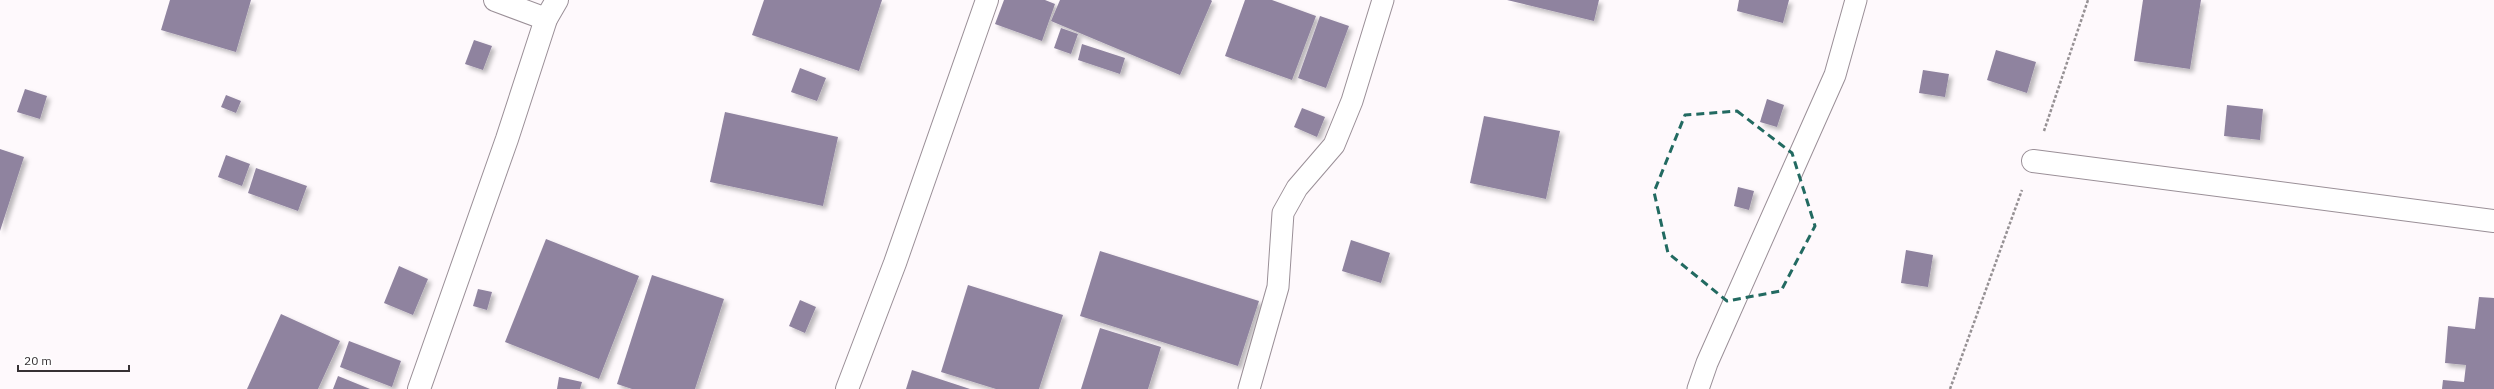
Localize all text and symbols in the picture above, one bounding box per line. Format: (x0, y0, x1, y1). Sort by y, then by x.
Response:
scale bar (18, 347, 129, 373)
text: 20 m (24, 353, 52, 368)

